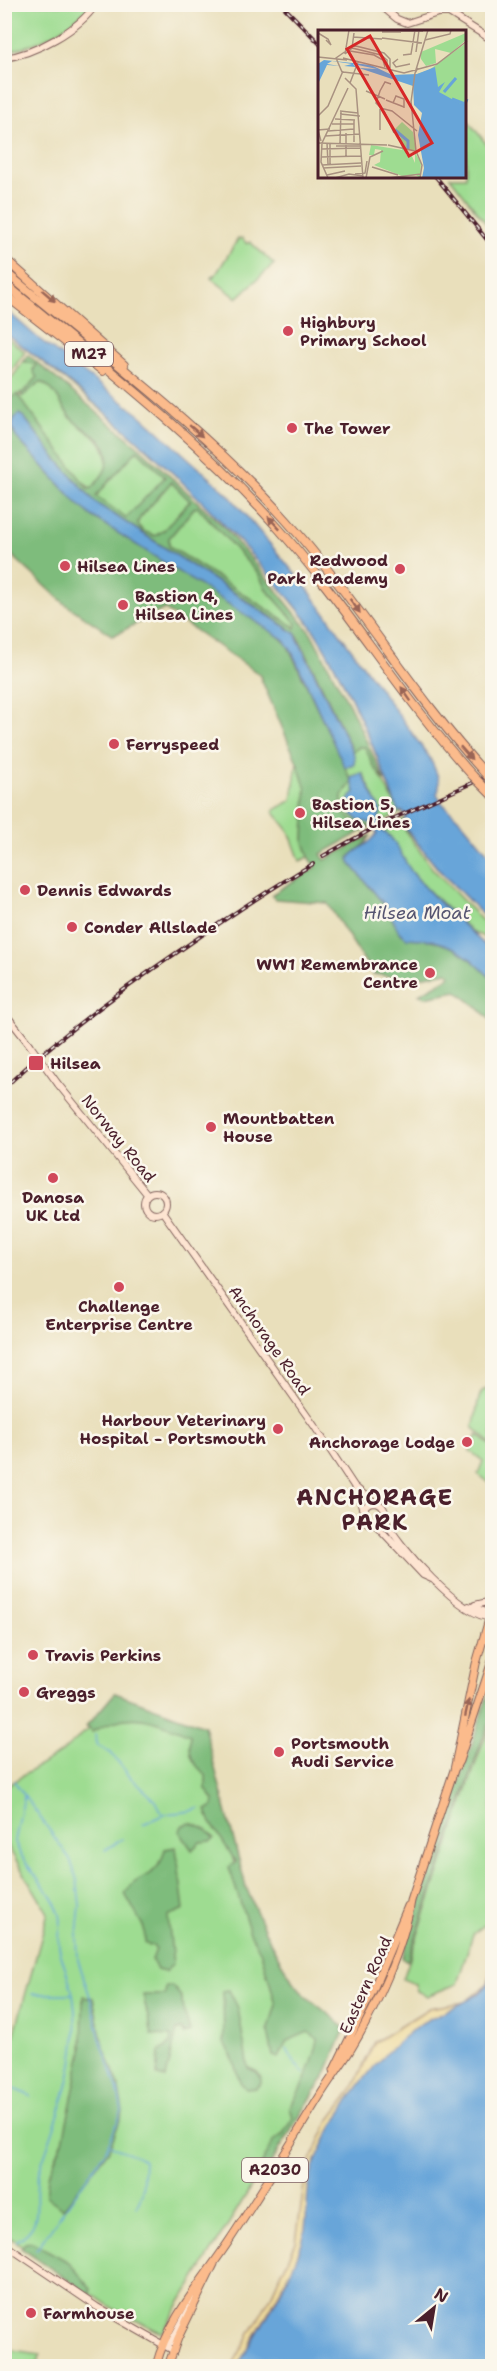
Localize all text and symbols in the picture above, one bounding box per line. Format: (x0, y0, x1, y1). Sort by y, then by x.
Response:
inset map (318, 30, 467, 178)
one-way arrow (41, 289, 56, 303)
place label: Highbury Primary School (300, 312, 427, 351)
marker: Highbury Primary School (281, 324, 295, 338)
road number: M27 (65, 342, 113, 366)
place label: The Tower (304, 418, 391, 439)
marker: The Tower (285, 421, 299, 435)
one-way arrow (188, 424, 204, 437)
one-way arrow (267, 516, 281, 530)
place label: Redwood Park Academy (267, 550, 388, 589)
place label: Hilsea Lines (77, 556, 175, 577)
marker: Hilsea Lines (58, 559, 72, 573)
marker: Redwood Park Academy (393, 562, 407, 576)
place label: Bastion 4, Hilsea Lines (135, 586, 233, 625)
marker: Bastion 4, Hilsea Lines (116, 598, 130, 612)
one-way arrow (349, 598, 361, 613)
one-way arrow (401, 686, 412, 702)
place label: Ferryspeed (126, 734, 219, 755)
marker: Ferryspeed (107, 737, 121, 751)
one-way arrow (459, 745, 473, 760)
place label: Bastion 5, Hilsea Lines (312, 794, 410, 833)
marker: Bastion 5, Hilsea Lines (293, 806, 307, 820)
place label: Dennis Edwards (37, 880, 172, 901)
marker: Dennis Edwards (18, 883, 32, 897)
water label: Hilsea Moat (363, 901, 471, 925)
place label: Conder Allslade (84, 917, 218, 938)
marker: Conder Allslade (65, 920, 79, 934)
place label: WW1 Remembrance Centre (256, 954, 418, 993)
marker: WW1 Remembrance Centre (423, 966, 437, 980)
place label: Hilsea (50, 1053, 101, 1074)
marker: Hilsea (27, 1054, 45, 1072)
street label: Norway Road (77, 1090, 160, 1187)
place label: Mountbatten House (223, 1108, 335, 1147)
marker: Mountbatten House (204, 1120, 218, 1134)
marker: Danosa UK Ltd (46, 1171, 60, 1185)
place label: Danosa UK Ltd (22, 1187, 84, 1226)
marker: Challenge Enterprise Centre (112, 1280, 126, 1294)
street label: Anchorage Road (224, 1281, 315, 1399)
place label: Challenge Enterprise Centre (45, 1296, 193, 1335)
place label: Harbour Veterinary Hospital - Portsmouth (80, 1410, 266, 1449)
marker: Harbour Veterinary Hospital - Portsmouth (271, 1422, 285, 1436)
place label: Anchorage Lodge (309, 1432, 455, 1453)
marker: Anchorage Lodge (460, 1435, 474, 1449)
district label: ANCHORAGE PARK (296, 1483, 454, 1537)
place label: Travis Perkins (45, 1645, 161, 1666)
marker: Travis Perkins (26, 1648, 40, 1662)
place label: Greggs (36, 1682, 96, 1703)
marker: Greggs (17, 1685, 31, 1699)
one-way arrow (463, 1699, 472, 1718)
place label: Portsmouth Audi Service (291, 1733, 394, 1772)
marker: Portsmouth Audi Service (272, 1745, 286, 1759)
street label: Eastern Road (335, 1933, 396, 2037)
road number: A2030 (242, 2158, 308, 2182)
north arrow (404, 2278, 464, 2338)
text: N (431, 2283, 452, 2308)
place label: Farmhouse (43, 2303, 135, 2324)
marker: Farmhouse (24, 2306, 38, 2320)

